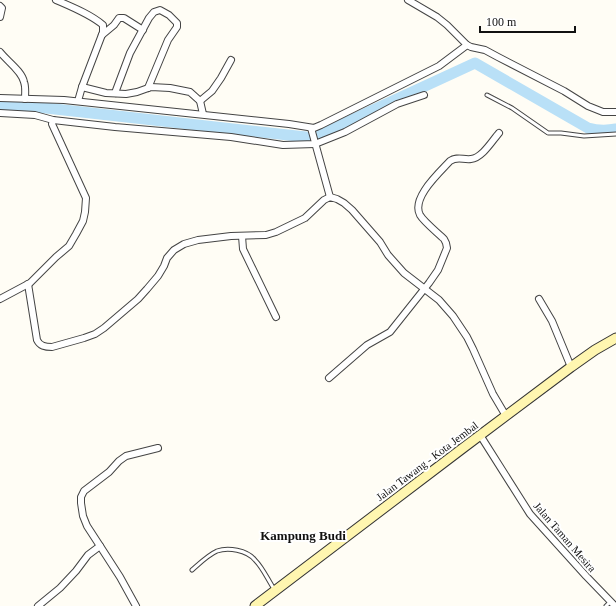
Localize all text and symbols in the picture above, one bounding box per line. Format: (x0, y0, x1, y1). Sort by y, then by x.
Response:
scale bar (480, 8, 575, 34)
text: 100 m (486, 15, 517, 29)
street label: Jalan Tawang - Kota Jembal (374, 419, 480, 503)
street label: Jalan Taman Mesira (532, 500, 599, 574)
district label: Kampung Budi (260, 528, 346, 543)

